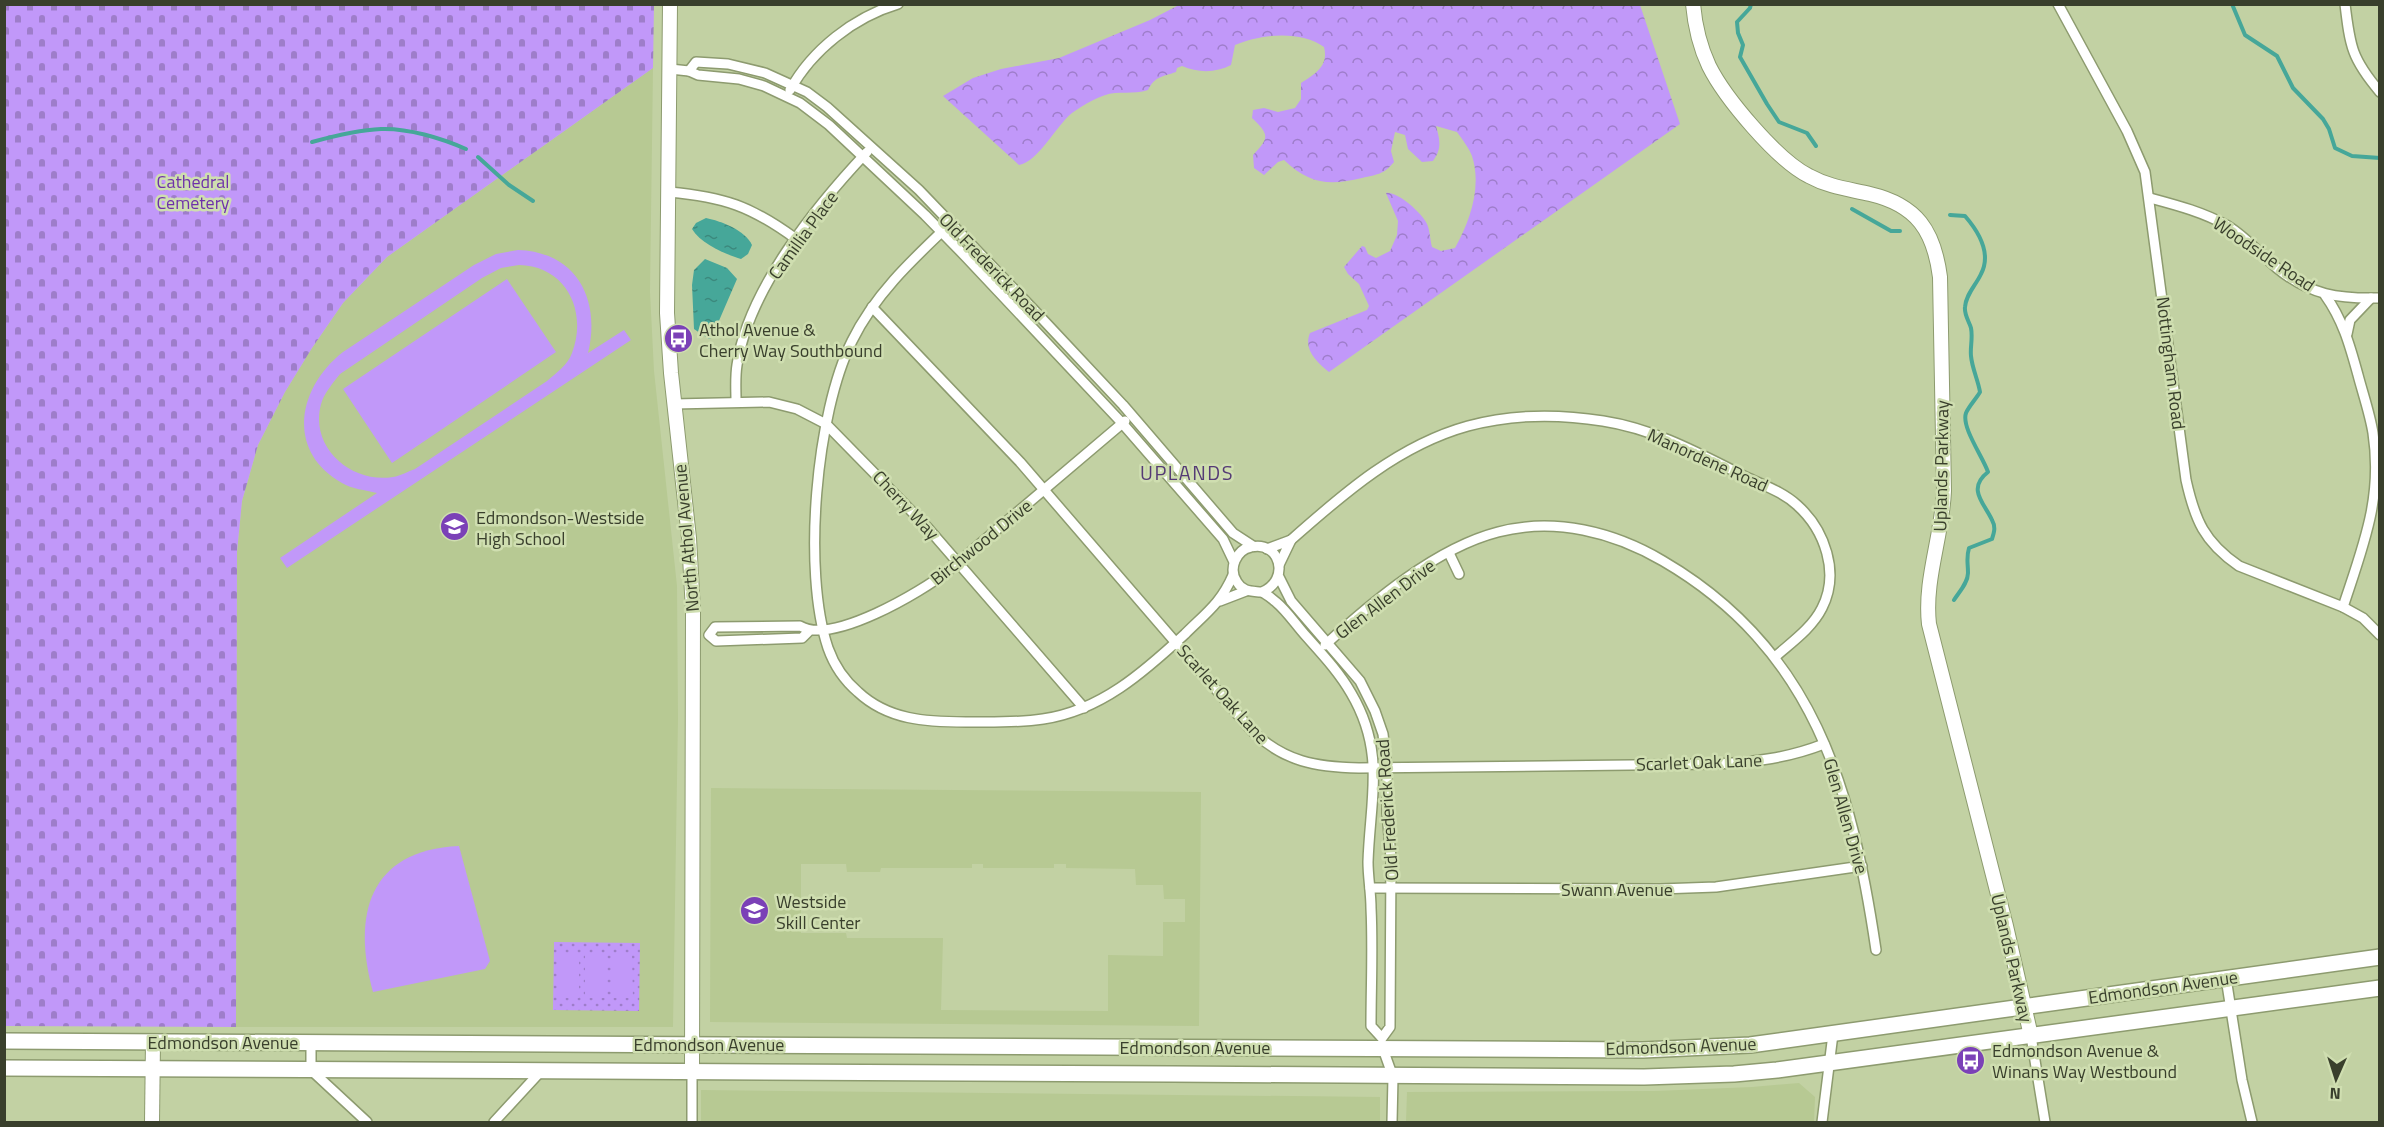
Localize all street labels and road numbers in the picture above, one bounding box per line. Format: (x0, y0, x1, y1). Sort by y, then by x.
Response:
street label: Camillia Place (762, 185, 844, 285)
street label: Old Frederick Road (933, 207, 1051, 327)
street label: Woodside Road (2208, 210, 2320, 298)
street label: Nottingham Road (2149, 295, 2193, 431)
street label: Uplands Parkway (1926, 400, 1956, 532)
street label: Manordene Road (1643, 421, 1773, 499)
street label: North Athol Avenue (666, 463, 706, 613)
street label: Cherry Way (866, 464, 946, 546)
street label: Birchwood Drive (924, 492, 1038, 592)
street label: Glen Allen Drive (1329, 552, 1441, 646)
street label: Scarlet Oak Lane (1171, 638, 1275, 750)
street label: Old Frederick Road (1369, 738, 1405, 882)
street label: Scarlet Oak Lane (1635, 746, 1763, 778)
street label: Glen Allen Drive (1817, 755, 1875, 877)
street label: Swann Avenue (1561, 876, 1673, 903)
street label: Uplands Parkway (1984, 891, 2040, 1025)
street label: Edmondson Avenue (2086, 963, 2240, 1011)
street label: Edmondson Avenue (148, 1029, 298, 1056)
street label: Edmondson Avenue (1605, 1030, 1757, 1062)
street label: Edmondson Avenue (634, 1031, 784, 1058)
street label: Edmondson Avenue (1120, 1034, 1270, 1061)

